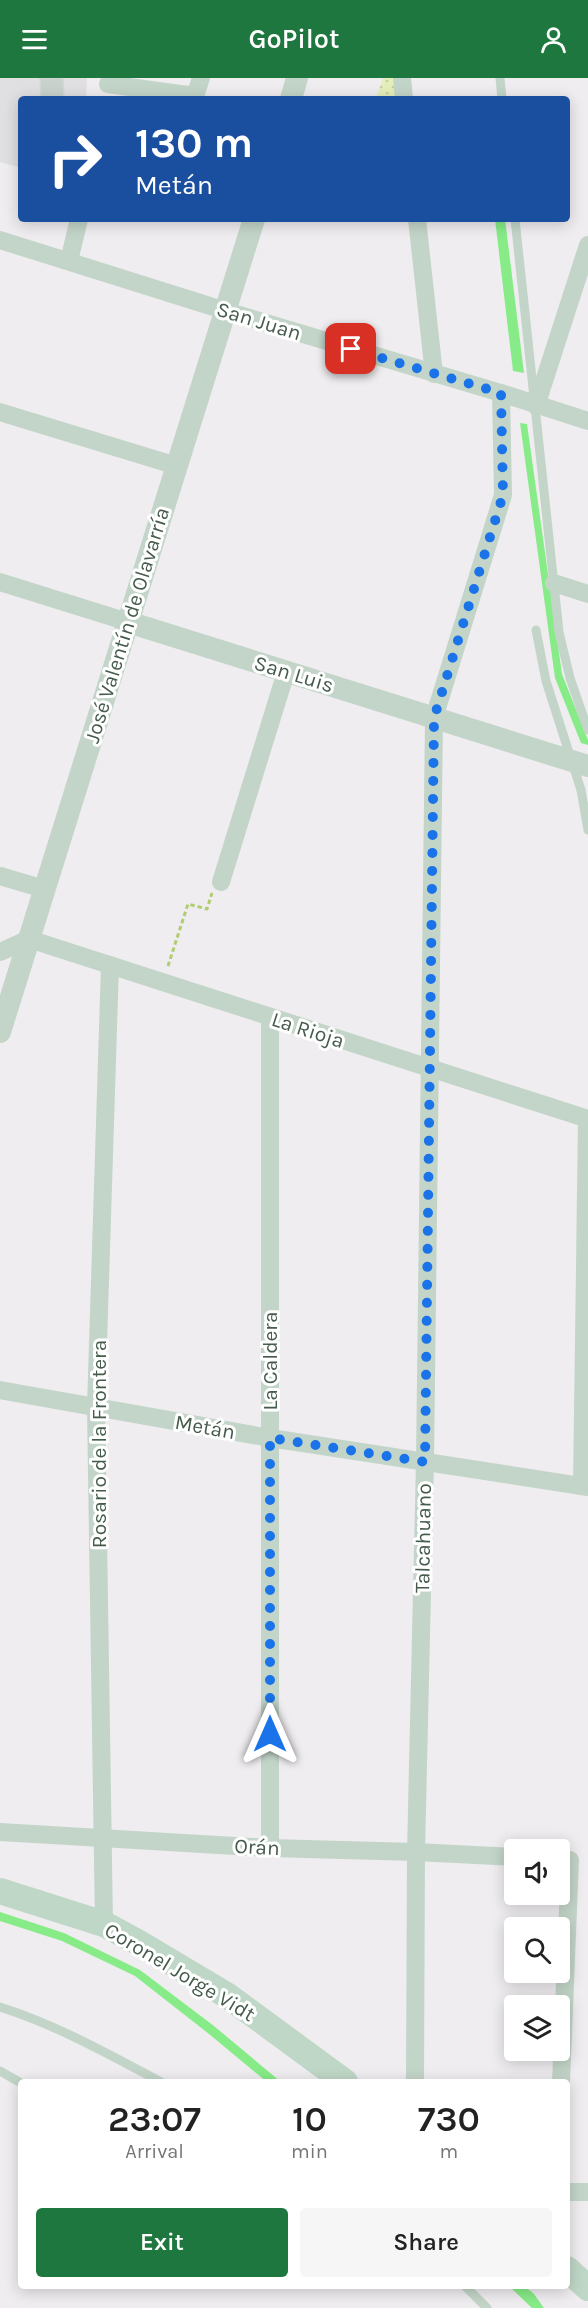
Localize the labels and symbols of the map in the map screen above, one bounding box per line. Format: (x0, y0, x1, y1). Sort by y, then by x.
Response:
street label: San Juan (214, 297, 304, 345)
pin (325, 323, 376, 374)
street label: José Valentín de Olavarría (80, 504, 174, 746)
street label: San Luis (251, 651, 337, 697)
street label: La Rioja (269, 1007, 347, 1053)
street label: La Caldera (258, 1311, 282, 1411)
street label: Rosario de la Frontera (87, 1340, 111, 1548)
street label: Metán (173, 1410, 237, 1444)
street label: Talcahuano (410, 1483, 436, 1593)
position arrow (238, 1702, 302, 1766)
street label: Orán (234, 1834, 280, 1860)
street label: Coronel Jorge Vidt (101, 1918, 260, 2026)

